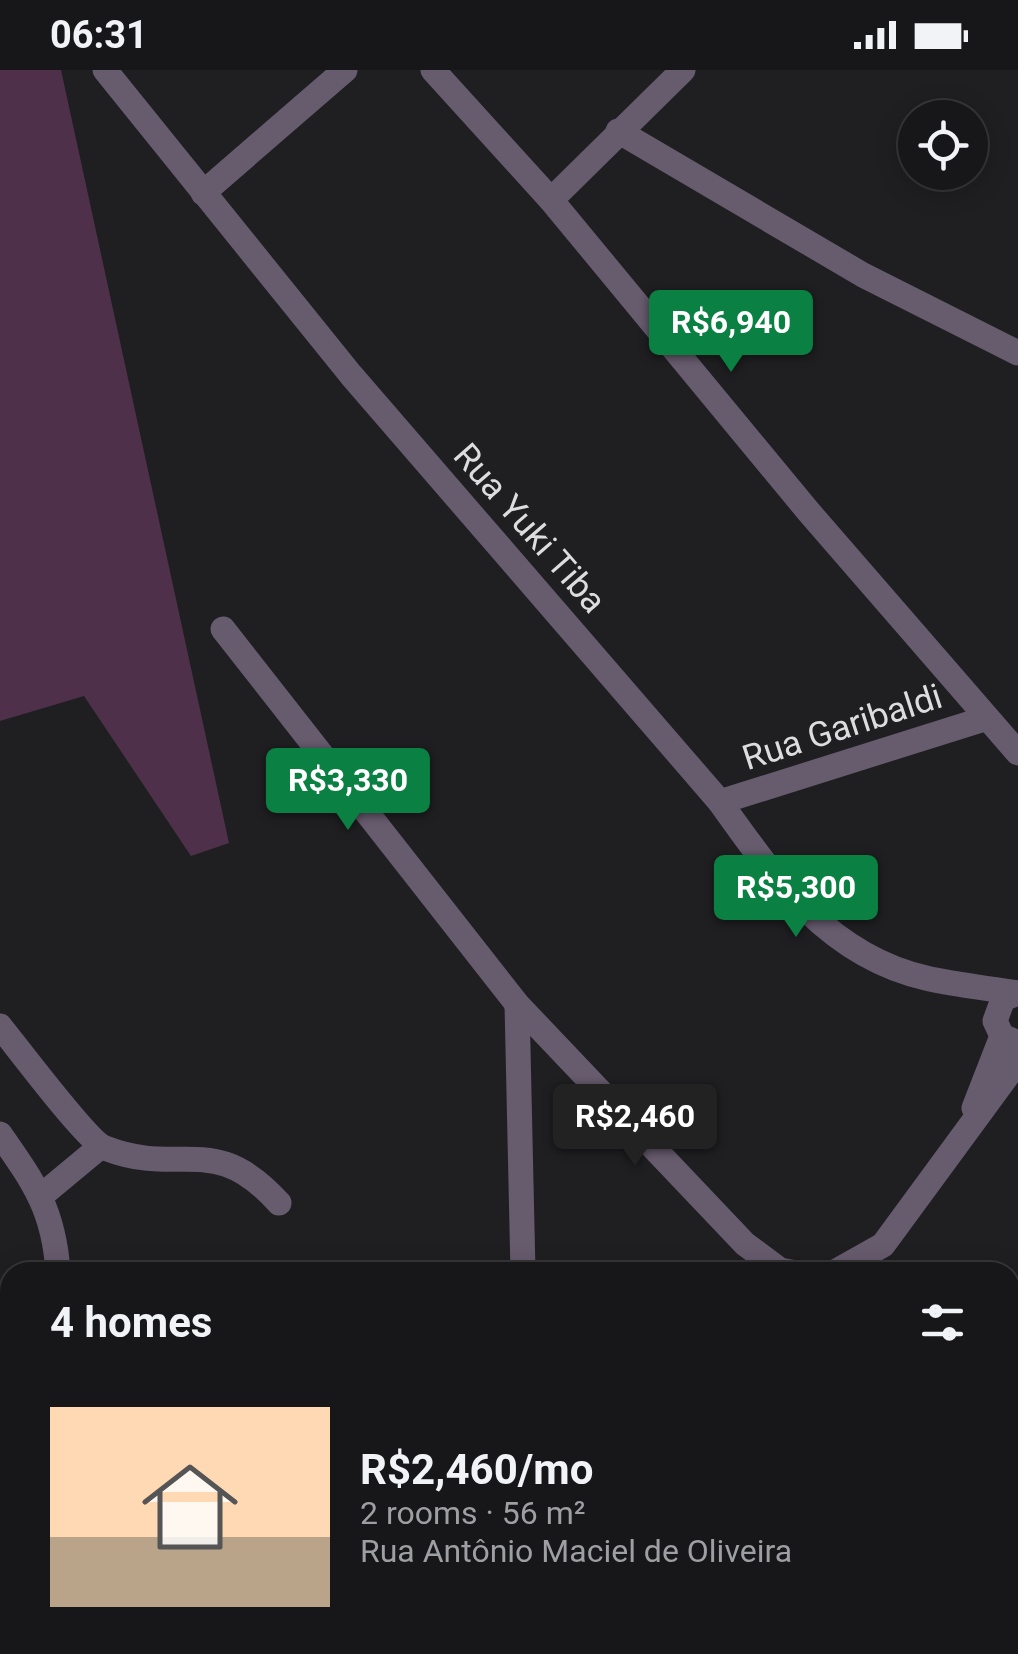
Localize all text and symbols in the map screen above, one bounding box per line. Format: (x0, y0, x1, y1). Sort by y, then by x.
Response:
text: 06:31 (50, 13, 148, 57)
map controls (898, 100, 988, 190)
button: locate (898, 100, 988, 190)
pin: R$6,940 (639, 290, 823, 375)
text: R$6,940 (671, 303, 791, 341)
street label: Rua Yuki Tiba (445, 435, 614, 621)
street label: Rua Garibaldi (737, 676, 947, 779)
pin: R$3,330 (256, 748, 440, 833)
text: R$3,330 (288, 761, 408, 799)
pin: R$5,300 (704, 855, 888, 940)
text: R$5,300 (736, 868, 856, 906)
pin: R$2,460 (543, 1084, 727, 1169)
text: R$2,460 (575, 1097, 695, 1135)
icon: filters (915, 1295, 970, 1350)
text: 4 homes (50, 1298, 212, 1347)
text: R$2,460/mo (360, 1445, 593, 1494)
icon: home (130, 1447, 250, 1567)
text: 2 rooms · 56 m² (360, 1494, 585, 1532)
text: Rua Antônio Maciel de Oliveira (360, 1532, 792, 1570)

